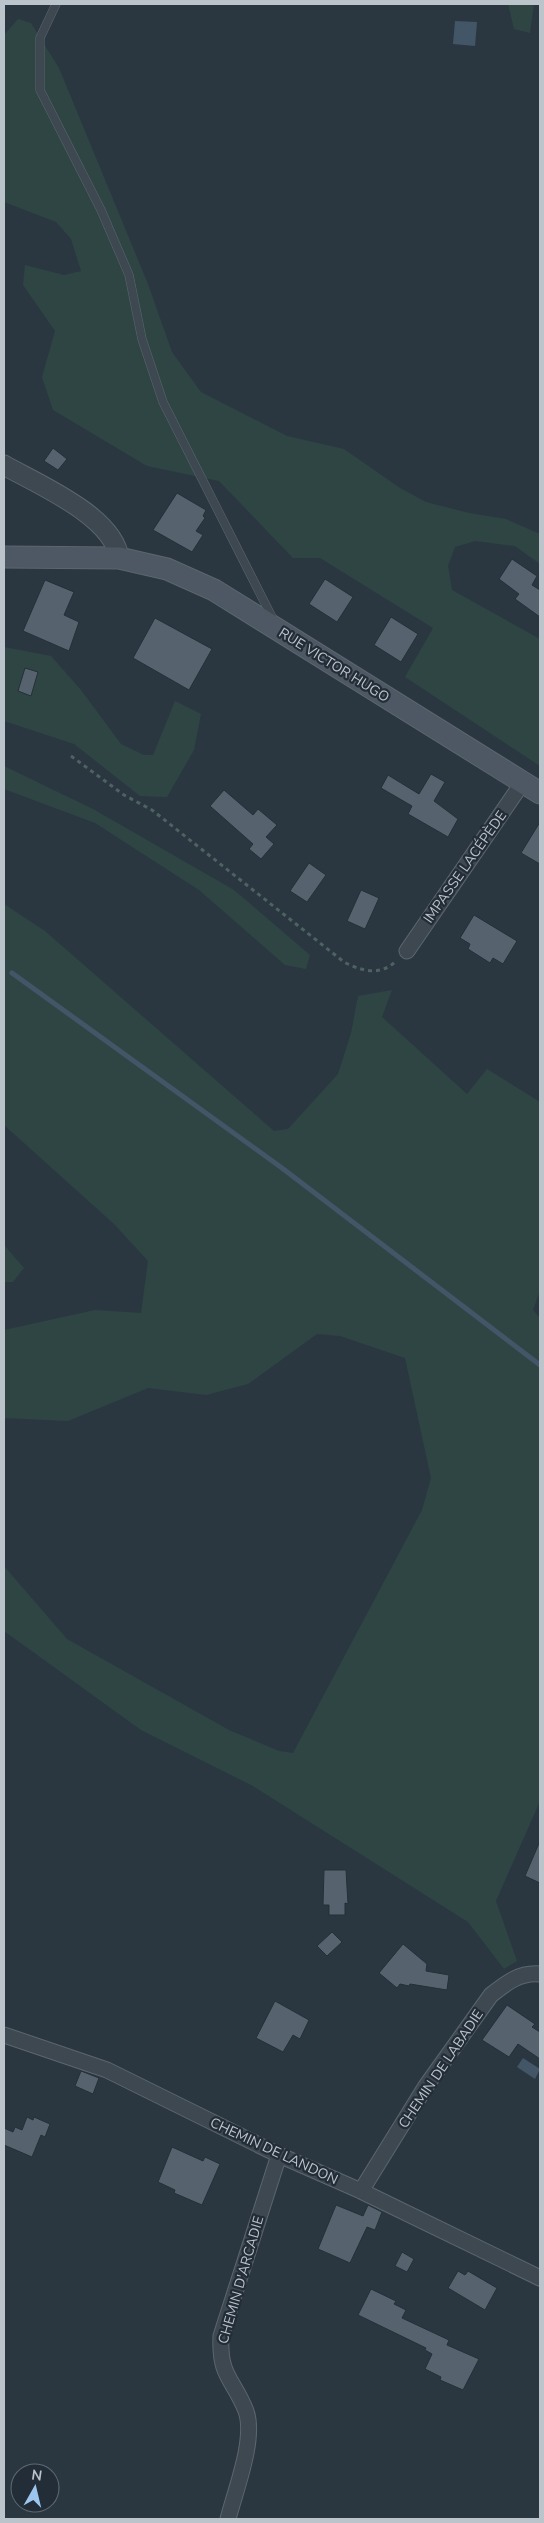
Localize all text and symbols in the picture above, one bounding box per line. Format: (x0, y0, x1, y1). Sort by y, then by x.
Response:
street label: RUE VICTOR HUGO (275, 623, 393, 707)
street label: IMPASSE LACÉPÈDE (419, 807, 511, 927)
street label: CHEMIN DE LABADIE (394, 2006, 488, 2132)
street label: CHEMIN DE LANDON (207, 2113, 341, 2189)
street label: CHEMIN D'ARCADIE (214, 2214, 268, 2346)
north arrow (10, 2463, 60, 2513)
text: N (30, 2465, 43, 2486)

